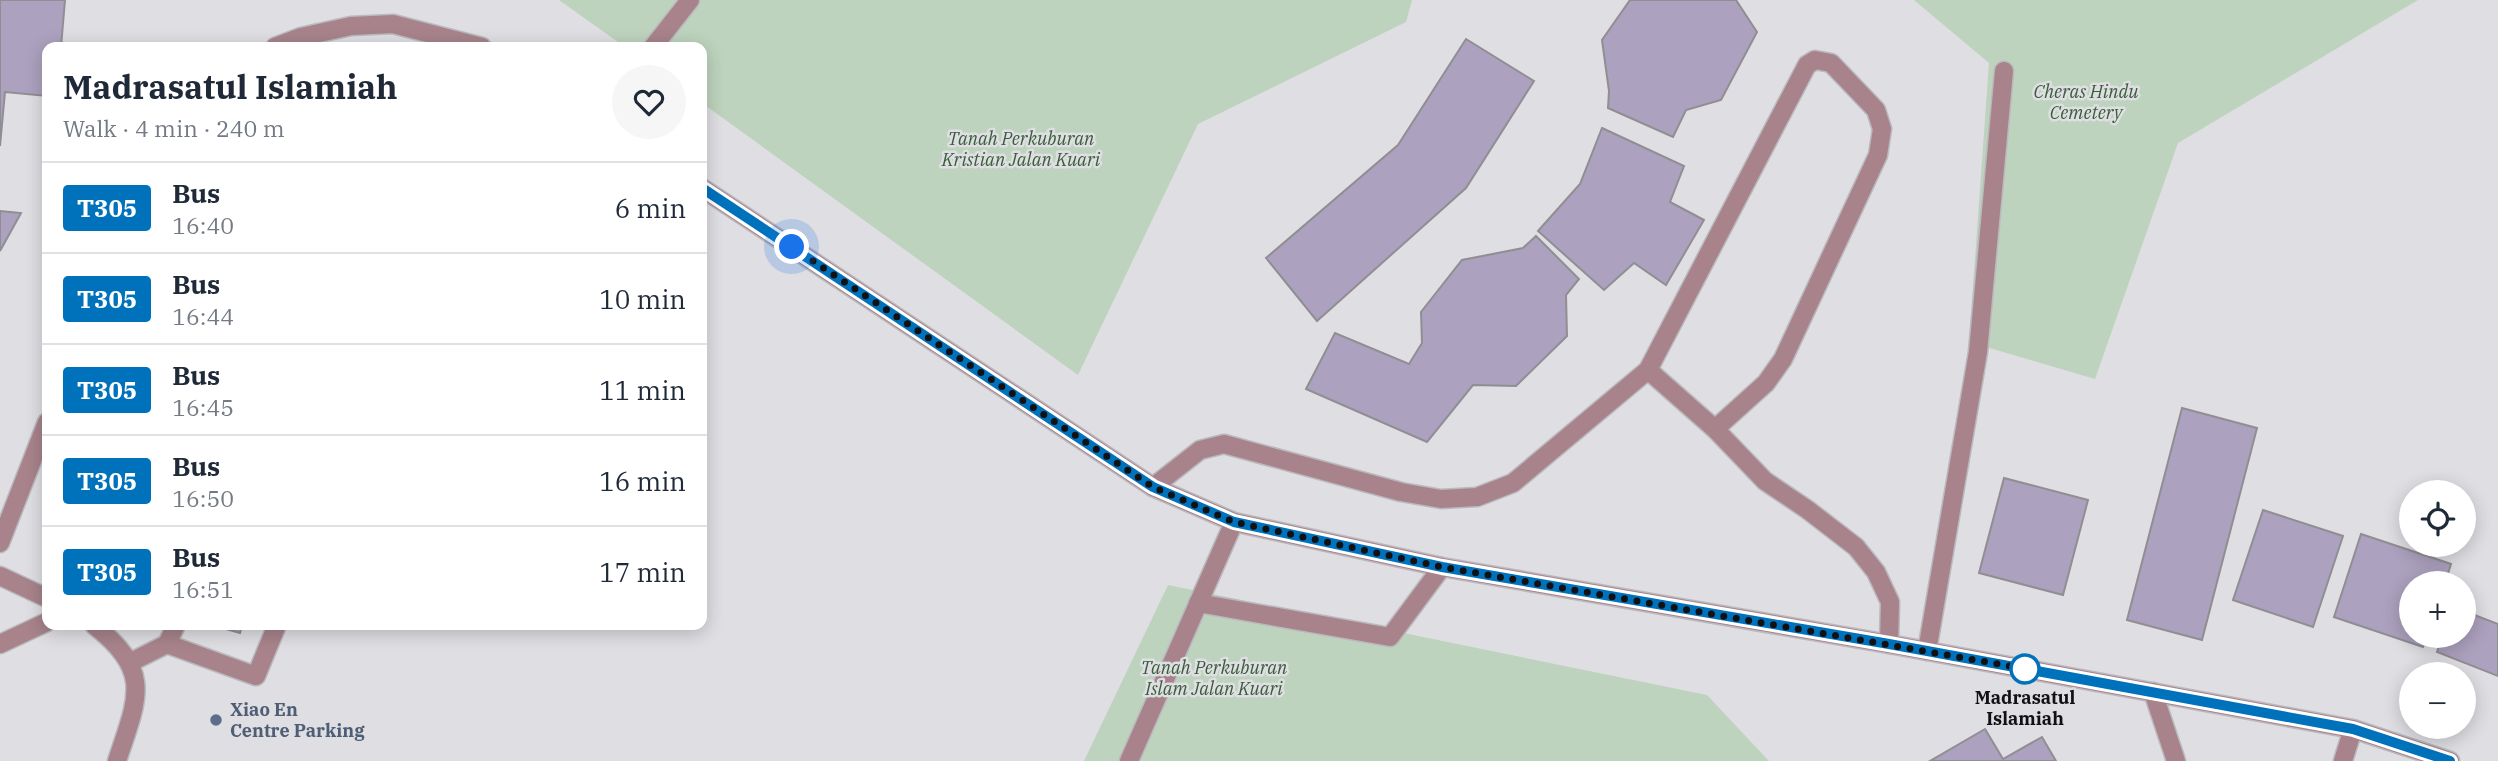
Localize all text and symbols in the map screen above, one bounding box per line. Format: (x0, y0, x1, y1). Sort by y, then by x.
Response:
text: Madrasatul Islamiah (63, 65, 398, 108)
button: heart (612, 65, 686, 139)
park label: Cheras Hindu Cemetery (2034, 80, 2139, 124)
text: Walk · 4 min · 240 m (63, 113, 285, 143)
park label: Tanah Perkuburan Kristian Jalan Kuari (941, 127, 1101, 171)
text: Bus (172, 176, 220, 210)
text: 6 min (615, 191, 686, 225)
text: T305 (77, 192, 137, 224)
text: 16:40 (172, 210, 234, 240)
your location (774, 229, 809, 264)
text: Bus (172, 267, 220, 301)
text: 10 min (599, 282, 686, 316)
text: T305 (77, 283, 137, 315)
text: 16:44 (172, 301, 234, 331)
text: Bus (172, 358, 220, 392)
text: 11 min (599, 373, 686, 407)
text: T305 (77, 374, 137, 406)
text: 16:45 (172, 392, 234, 422)
text: Bus (172, 449, 220, 483)
text: 16 min (599, 464, 686, 498)
text: T305 (77, 465, 137, 497)
map controls (2399, 480, 2476, 739)
button: locate (2399, 480, 2476, 557)
text: 16:50 (172, 483, 234, 513)
text: Bus (172, 540, 220, 574)
text: 17 min (599, 555, 686, 589)
text: T305 (77, 556, 137, 588)
button: + (2399, 571, 2476, 648)
text: 16:51 (172, 574, 234, 604)
marker: Madrasatul Islamiah (2010, 654, 2040, 684)
park label: Tanah Perkuburan Islam Jalan Kuari (1141, 656, 1288, 700)
button: − (2399, 662, 2476, 739)
place label: Madrasatul Islamiah (1975, 686, 2075, 730)
place label: Xiao En Centre Parking (230, 698, 365, 742)
marker: Xiao En Centre Parking (208, 712, 224, 728)

